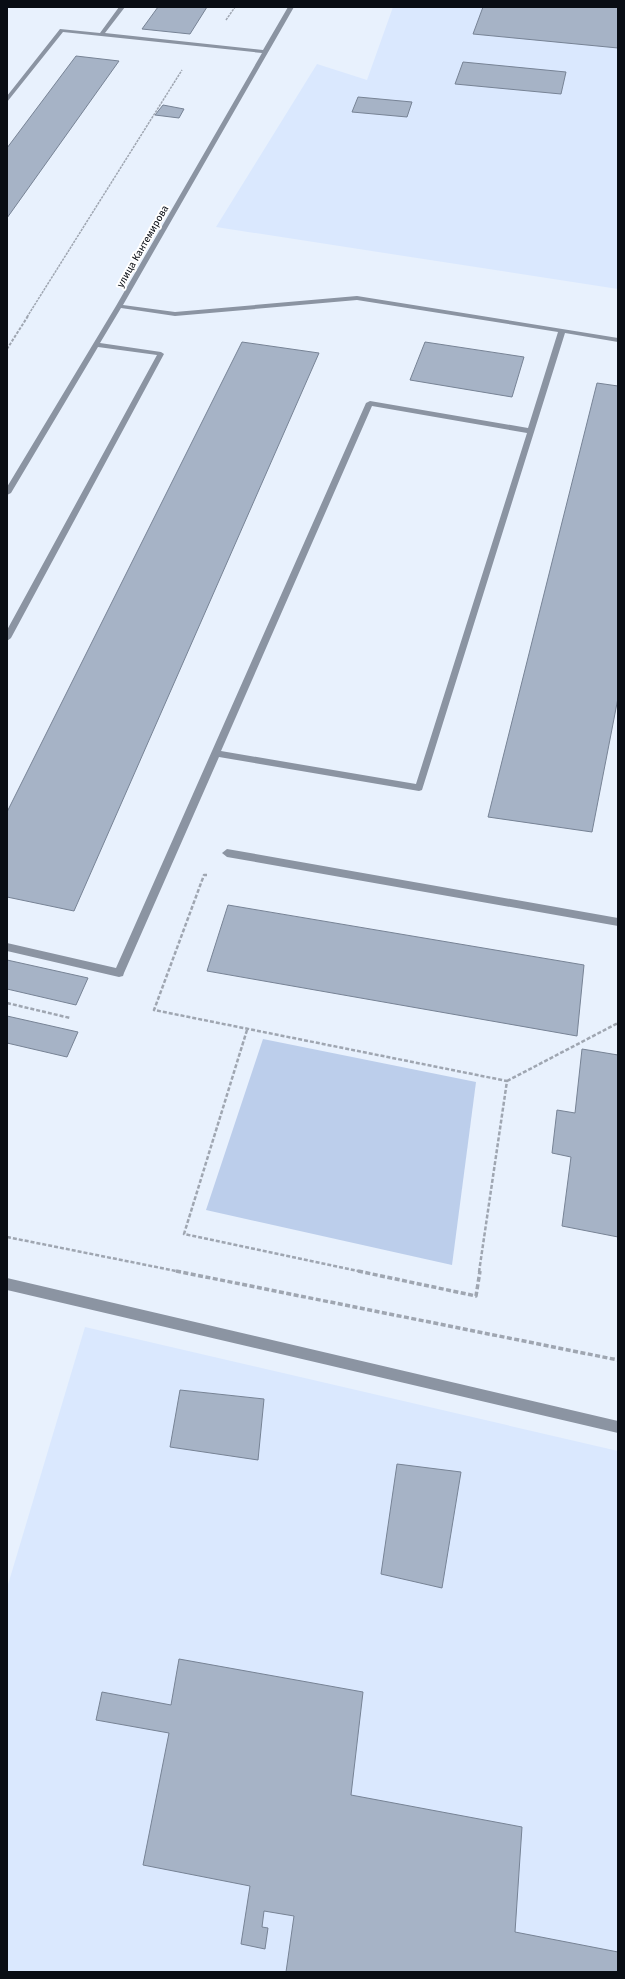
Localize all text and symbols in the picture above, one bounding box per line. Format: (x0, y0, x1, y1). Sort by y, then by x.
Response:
street label: улица Кантемирова (114, 203, 171, 290)

